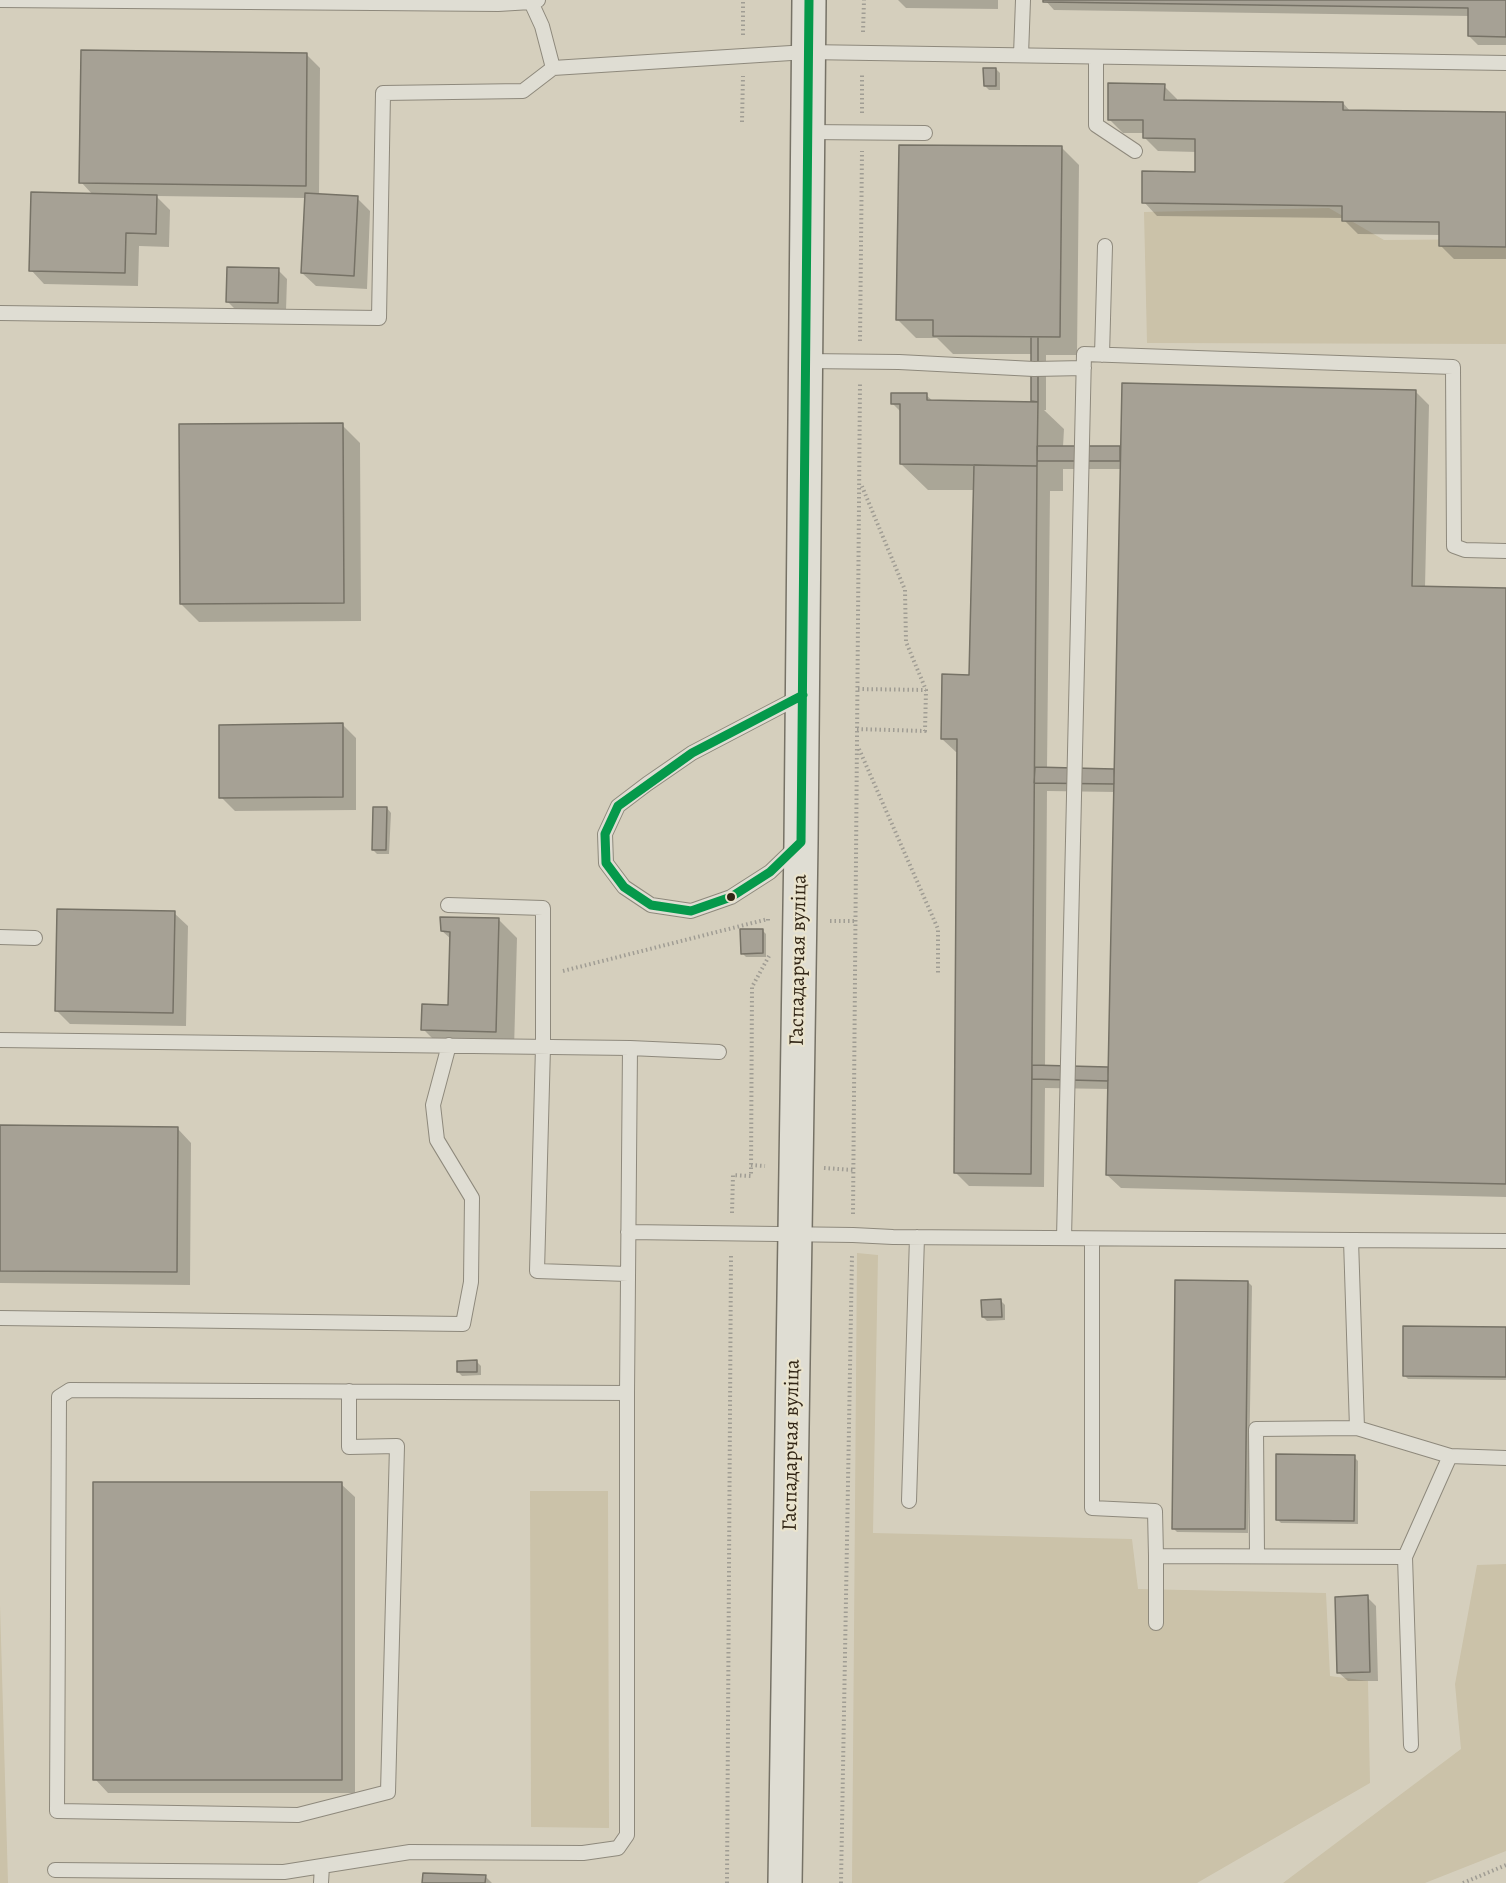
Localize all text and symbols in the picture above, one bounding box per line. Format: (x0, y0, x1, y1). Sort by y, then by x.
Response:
street label: Гаспадарчая вуліца (785, 874, 813, 1046)
unlabelled marker (725, 891, 737, 903)
street label: Гаспадарчая вуліца (778, 1359, 806, 1531)

